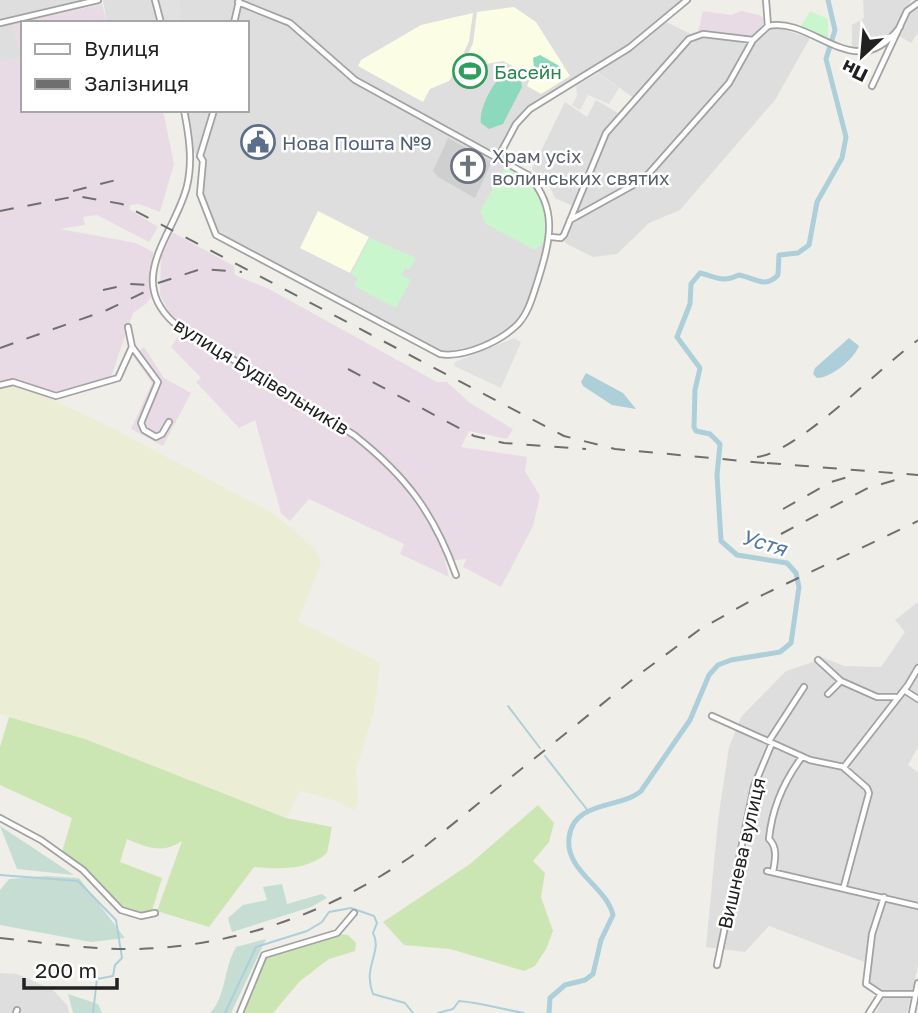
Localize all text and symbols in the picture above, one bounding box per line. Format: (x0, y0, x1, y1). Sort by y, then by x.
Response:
legend (21, 21, 248, 112)
north arrow (827, 21, 897, 91)
text: Вулиця (84, 35, 160, 61)
sports icon: Басейн (451, 52, 489, 90)
text: Пн (838, 56, 871, 88)
place label: Басейн (494, 60, 562, 83)
text: Залізниця (84, 70, 189, 96)
public building icon: Нова Пошта №9 (239, 123, 277, 161)
place label: Нова Пошта №9 (282, 131, 432, 154)
place label: Храм усіх волинських святих (492, 144, 670, 189)
church icon: Храм усіх волинських святих (449, 147, 487, 185)
street label: вулиця Будівельників (170, 313, 354, 439)
water label: Устя (738, 523, 792, 562)
street label: Вишнева вулиця (712, 775, 770, 931)
scale bar (24, 946, 117, 990)
text: 200 m (35, 957, 97, 983)

